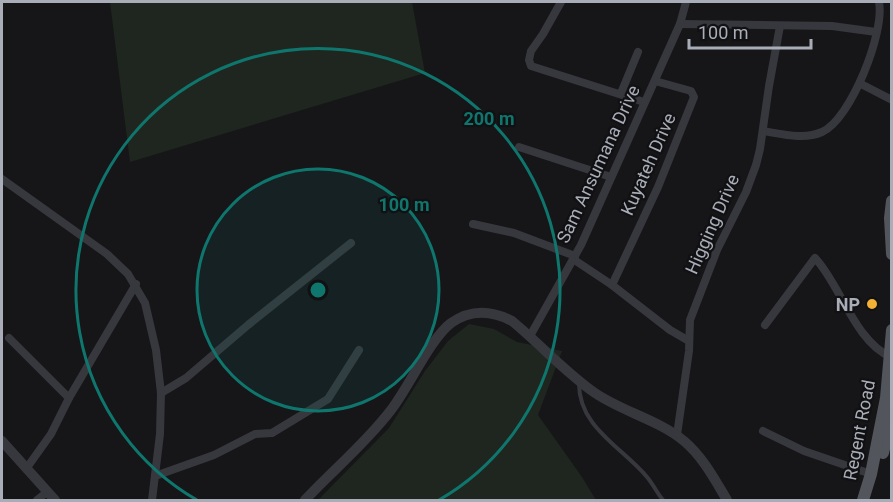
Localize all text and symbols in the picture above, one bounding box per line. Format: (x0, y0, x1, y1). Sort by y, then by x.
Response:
scale bar (689, 12, 810, 50)
text: 100 m (698, 22, 749, 43)
street label: Sam Ansumana Drive (552, 82, 644, 246)
text: 200 m (463, 108, 515, 129)
street label: Kuyateh Drive (616, 110, 680, 218)
street label: Higging Drive (681, 171, 743, 277)
text: 100 m (378, 194, 430, 215)
centre of rings (308, 280, 328, 300)
place label: NP (836, 294, 860, 315)
marker: NP (865, 297, 879, 311)
street label: Regent Road (839, 378, 879, 482)

